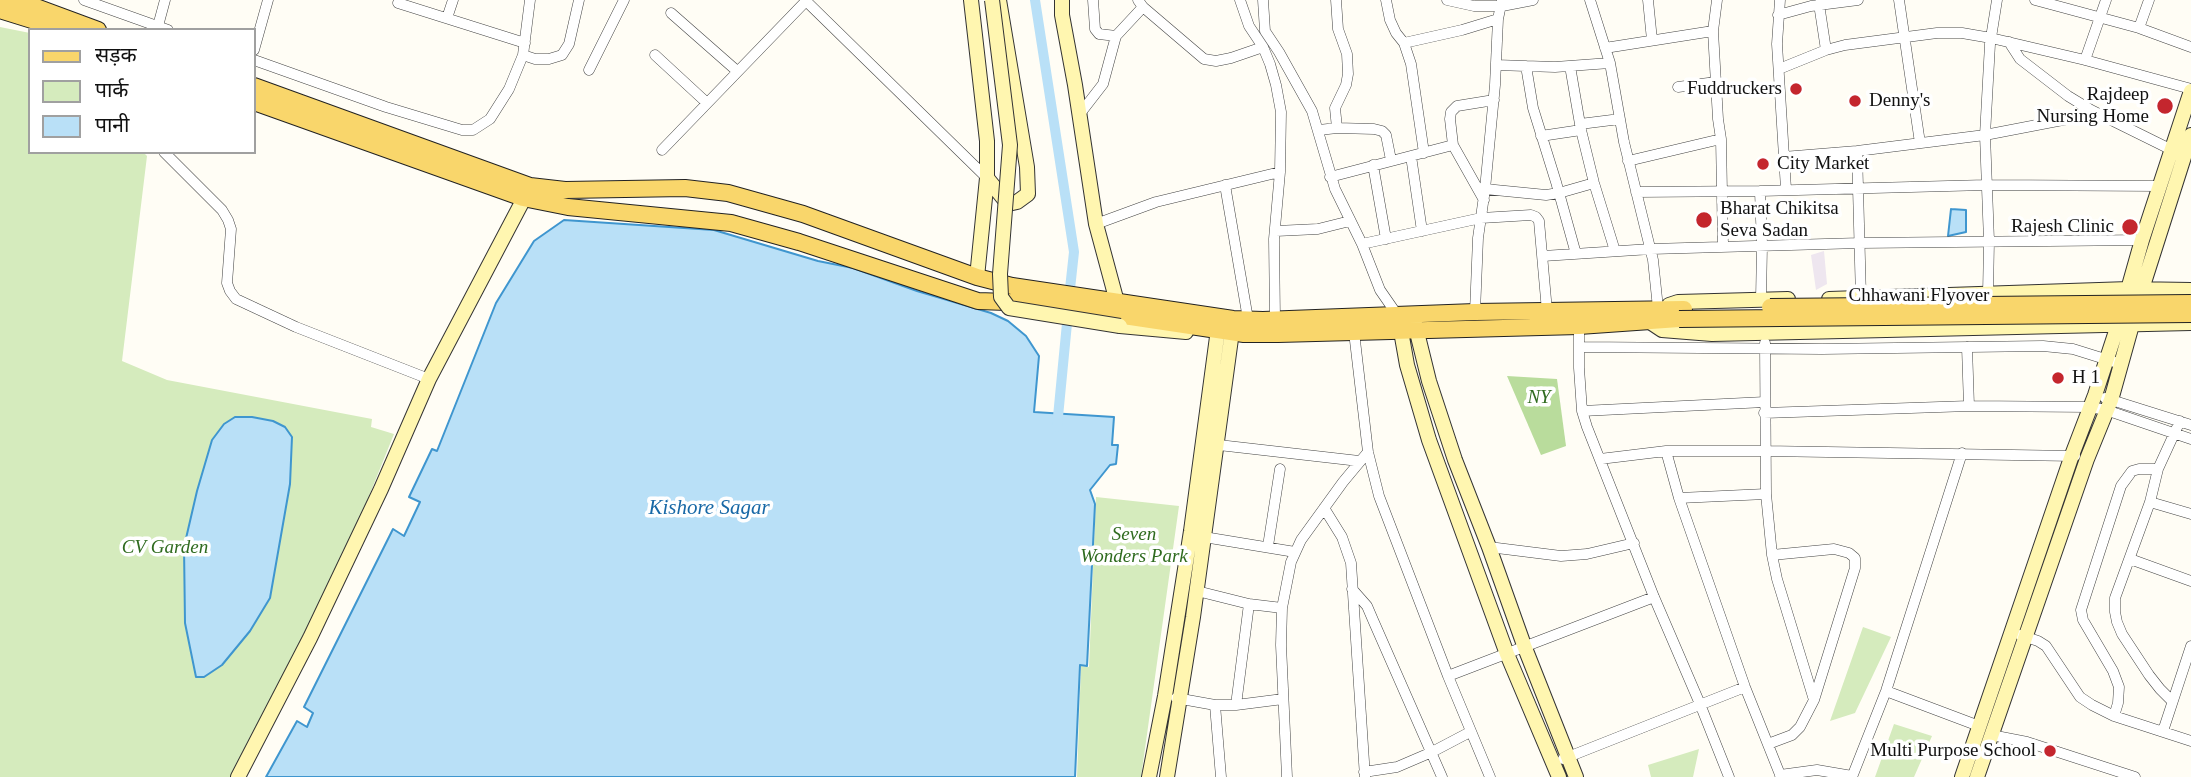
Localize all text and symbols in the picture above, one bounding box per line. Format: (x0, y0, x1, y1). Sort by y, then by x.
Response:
legend (28, 28, 256, 154)
text: सड़क (95, 43, 137, 67)
text: पार्क (95, 78, 129, 102)
place label: Fuddruckers (1687, 78, 1782, 100)
marker: Fuddruckers (1788, 81, 1804, 97)
place label: Rajdeep Nursing Home (2037, 84, 2149, 128)
place label: Denny's (1869, 90, 1930, 112)
marker: Denny's (1847, 93, 1863, 109)
marker: Rajdeep Nursing Home (2155, 96, 2175, 116)
text: पानी (95, 113, 129, 137)
place label: City Market (1777, 153, 1869, 175)
marker: City Market (1755, 156, 1771, 172)
place label: Bharat Chikitsa Seva Sadan (1720, 198, 1839, 242)
marker: Bharat Chikitsa Seva Sadan (1694, 210, 1714, 230)
place label: Rajesh Clinic (2011, 216, 2114, 238)
marker: Rajesh Clinic (2120, 217, 2140, 237)
street label: Chhawani Flyover (1849, 285, 1989, 307)
place label: H 1 (2072, 367, 2100, 389)
marker: H 1 (2050, 370, 2066, 386)
park label: NY (1527, 387, 1551, 409)
water label: Kishore Sagar (648, 495, 770, 521)
park label: Seven Wonders Park (1080, 524, 1188, 568)
park label: CV Garden (122, 537, 208, 559)
place label: Multi Purpose School (1870, 740, 2036, 762)
marker: Multi Purpose School (2042, 743, 2058, 759)

